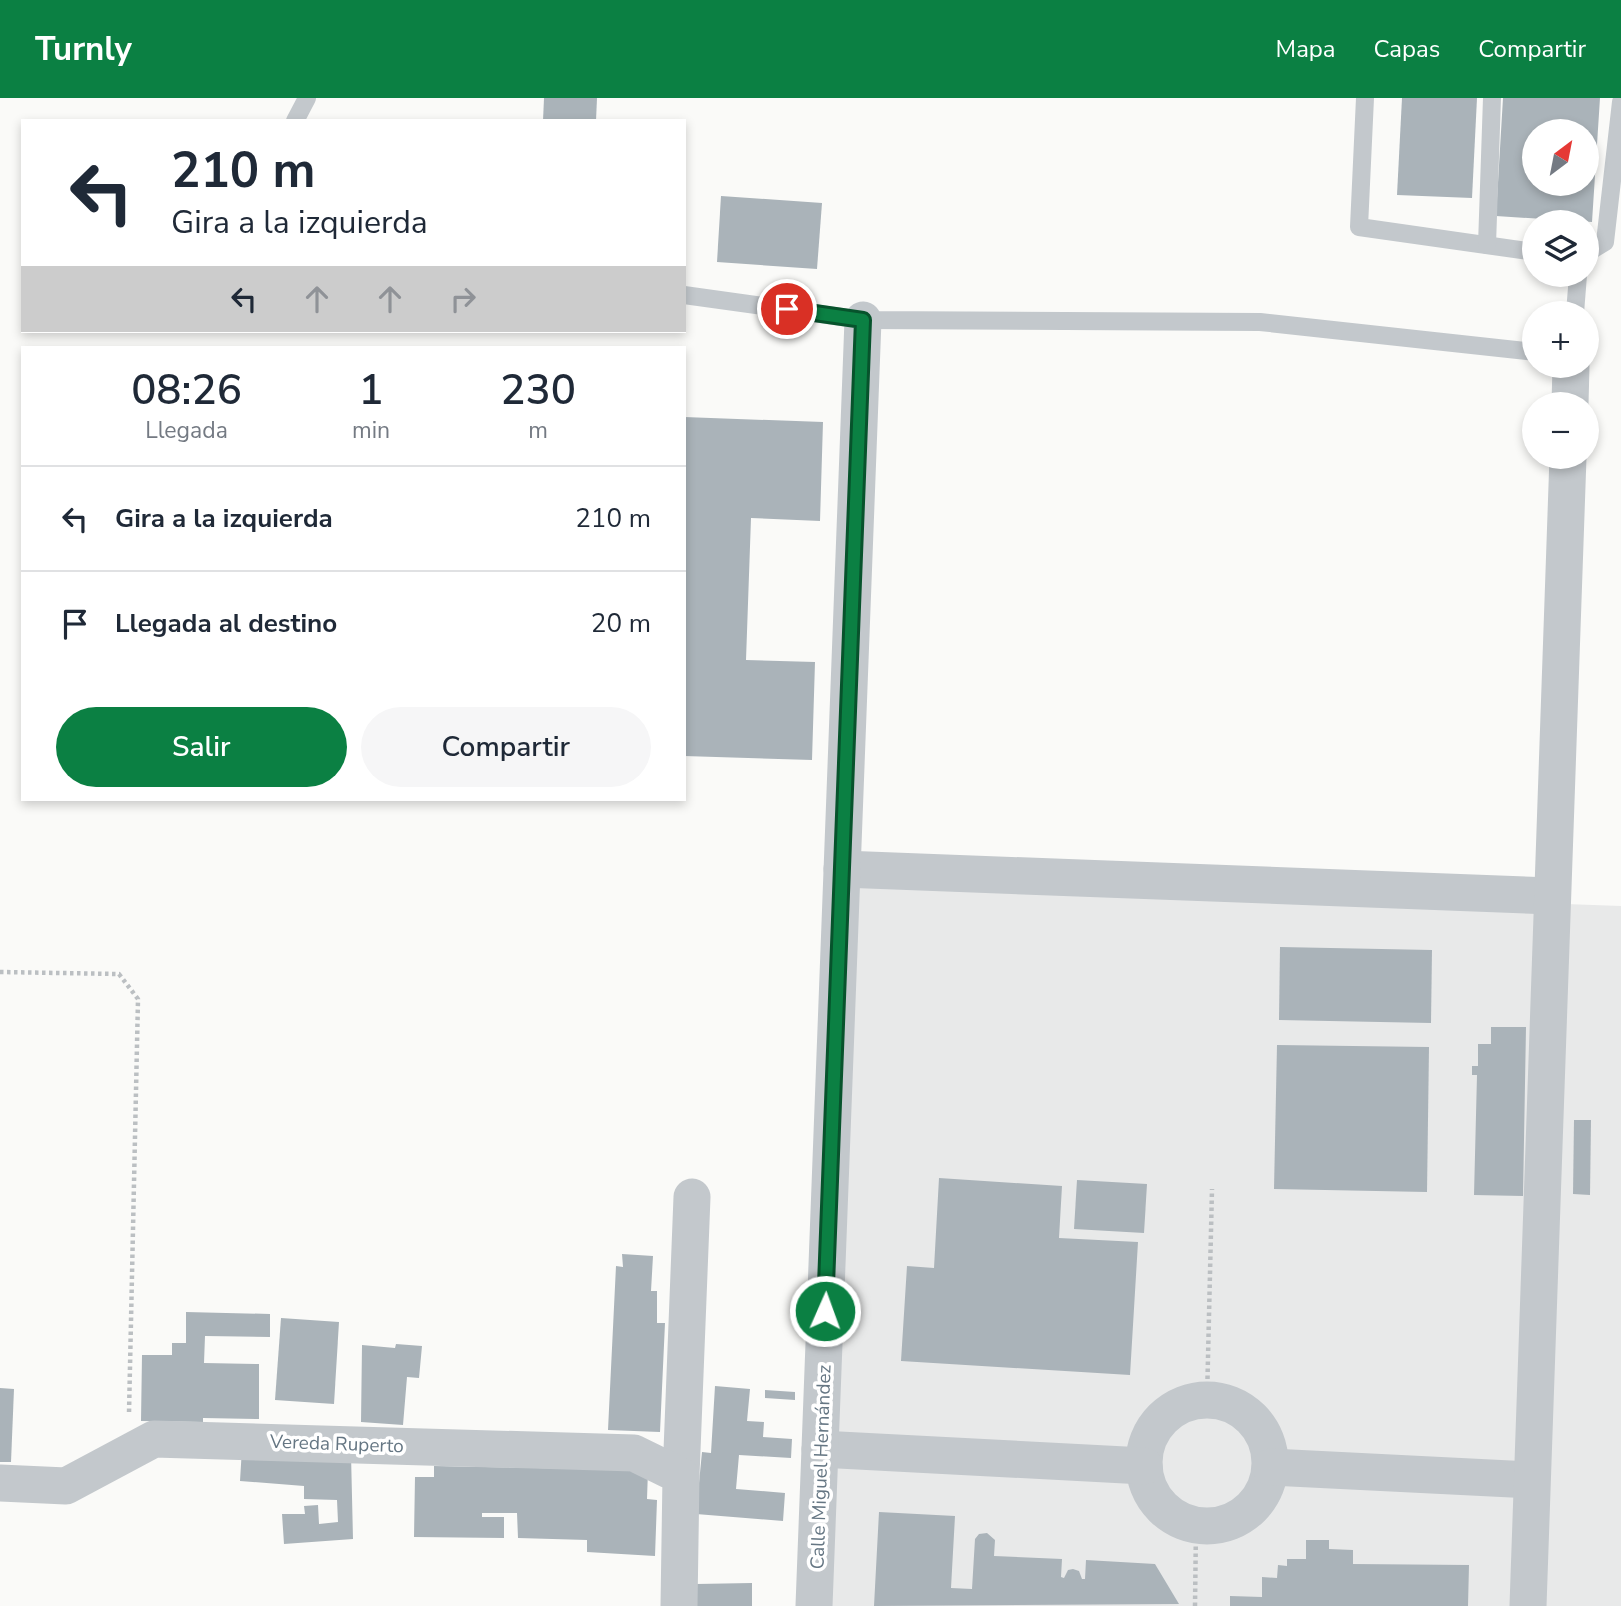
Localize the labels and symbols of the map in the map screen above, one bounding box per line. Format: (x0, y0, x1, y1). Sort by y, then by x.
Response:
north arrow (1522, 119, 1600, 196)
pin (757, 279, 817, 339)
position arrow (788, 1274, 862, 1348)
street label: Calle Miguel Hernández (804, 1364, 838, 1570)
street label: Vereda Ruperto (269, 1429, 404, 1459)

